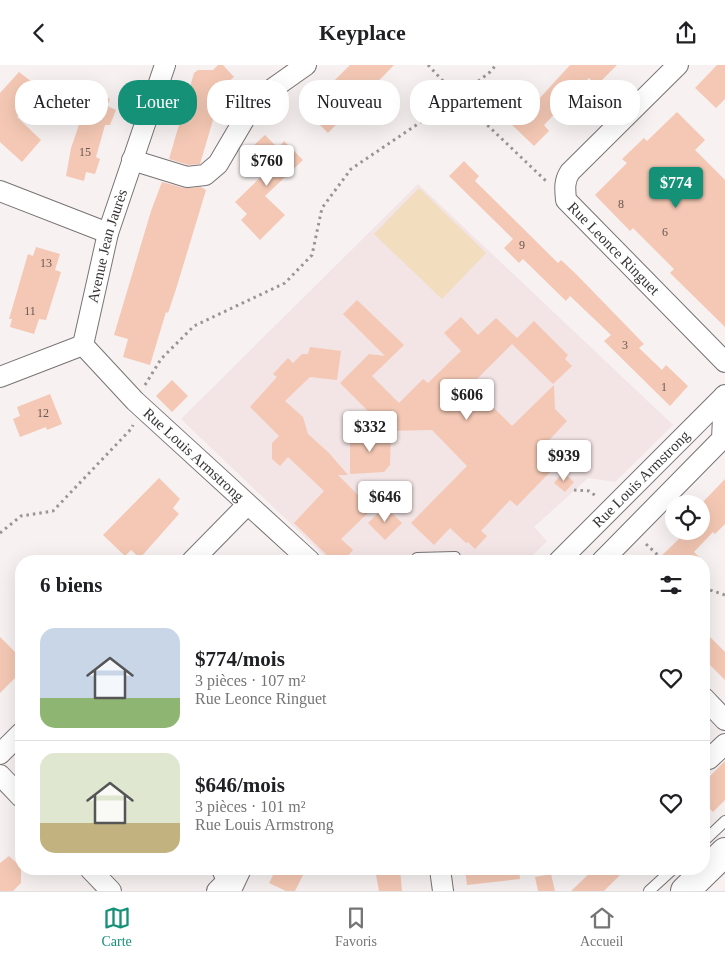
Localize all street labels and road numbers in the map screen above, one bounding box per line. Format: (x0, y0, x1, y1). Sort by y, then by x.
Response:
street label: Avenue Jean Jaurès (85, 187, 130, 304)
street label: Rue Leonce Ringuet (565, 199, 663, 299)
street label: Rue Louis Armstrong (140, 405, 248, 505)
street label: Rue Louis Armstrong (589, 427, 693, 531)

